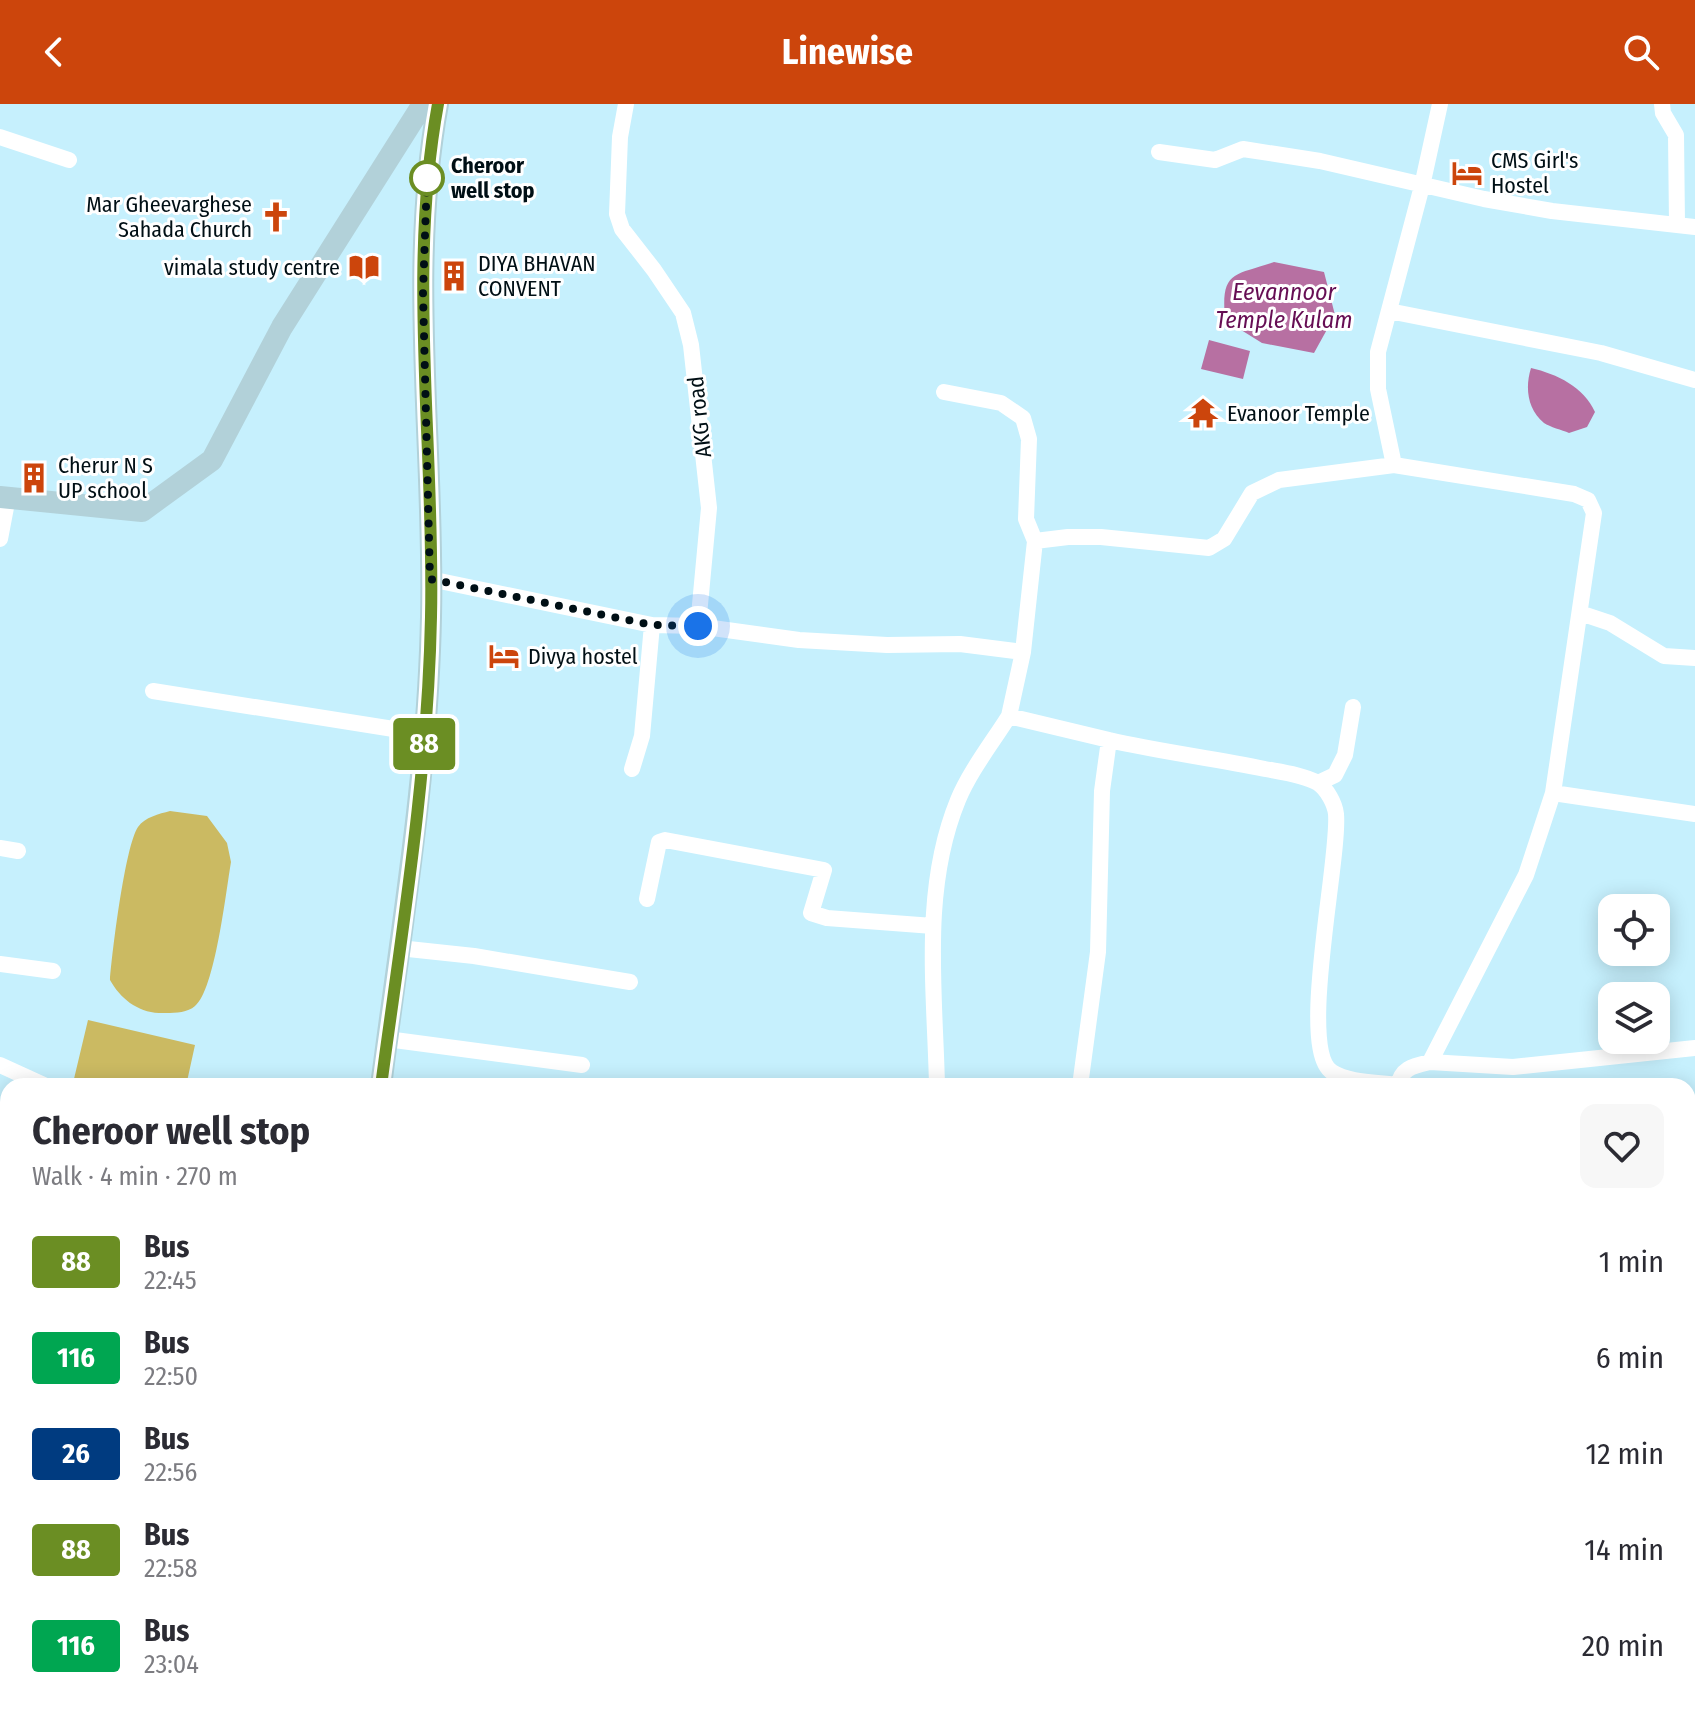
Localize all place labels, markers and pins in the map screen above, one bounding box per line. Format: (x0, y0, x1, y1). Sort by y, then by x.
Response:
place label: CMS Girl's Hostel (1491, 147, 1578, 199)
place label: Cheroor well stop (451, 152, 535, 204)
hotel icon: CMS Girl's Hostel (1450, 156, 1484, 190)
marker: Cheroor well stop (410, 161, 444, 195)
place label: Mar Gheevarghese Sahada Church (86, 191, 252, 243)
church icon: Mar Gheevarghese Sahada Church (259, 200, 293, 234)
library icon: vimala study centre (347, 250, 381, 284)
place label: DIYA BHAVAN CONVENT (478, 250, 596, 302)
place label: vimala study centre (164, 254, 340, 281)
building icon: DIYA BHAVAN CONVENT (437, 259, 471, 293)
temple icon: Evanoor Temple (1186, 396, 1220, 430)
place label: Evanoor Temple (1227, 400, 1370, 427)
place label: Cherur N S UP school (58, 452, 153, 504)
building icon: Cherur N S UP school (17, 461, 51, 495)
hotel icon: Divya hostel (487, 639, 521, 673)
place label: Divya hostel (528, 643, 638, 670)

